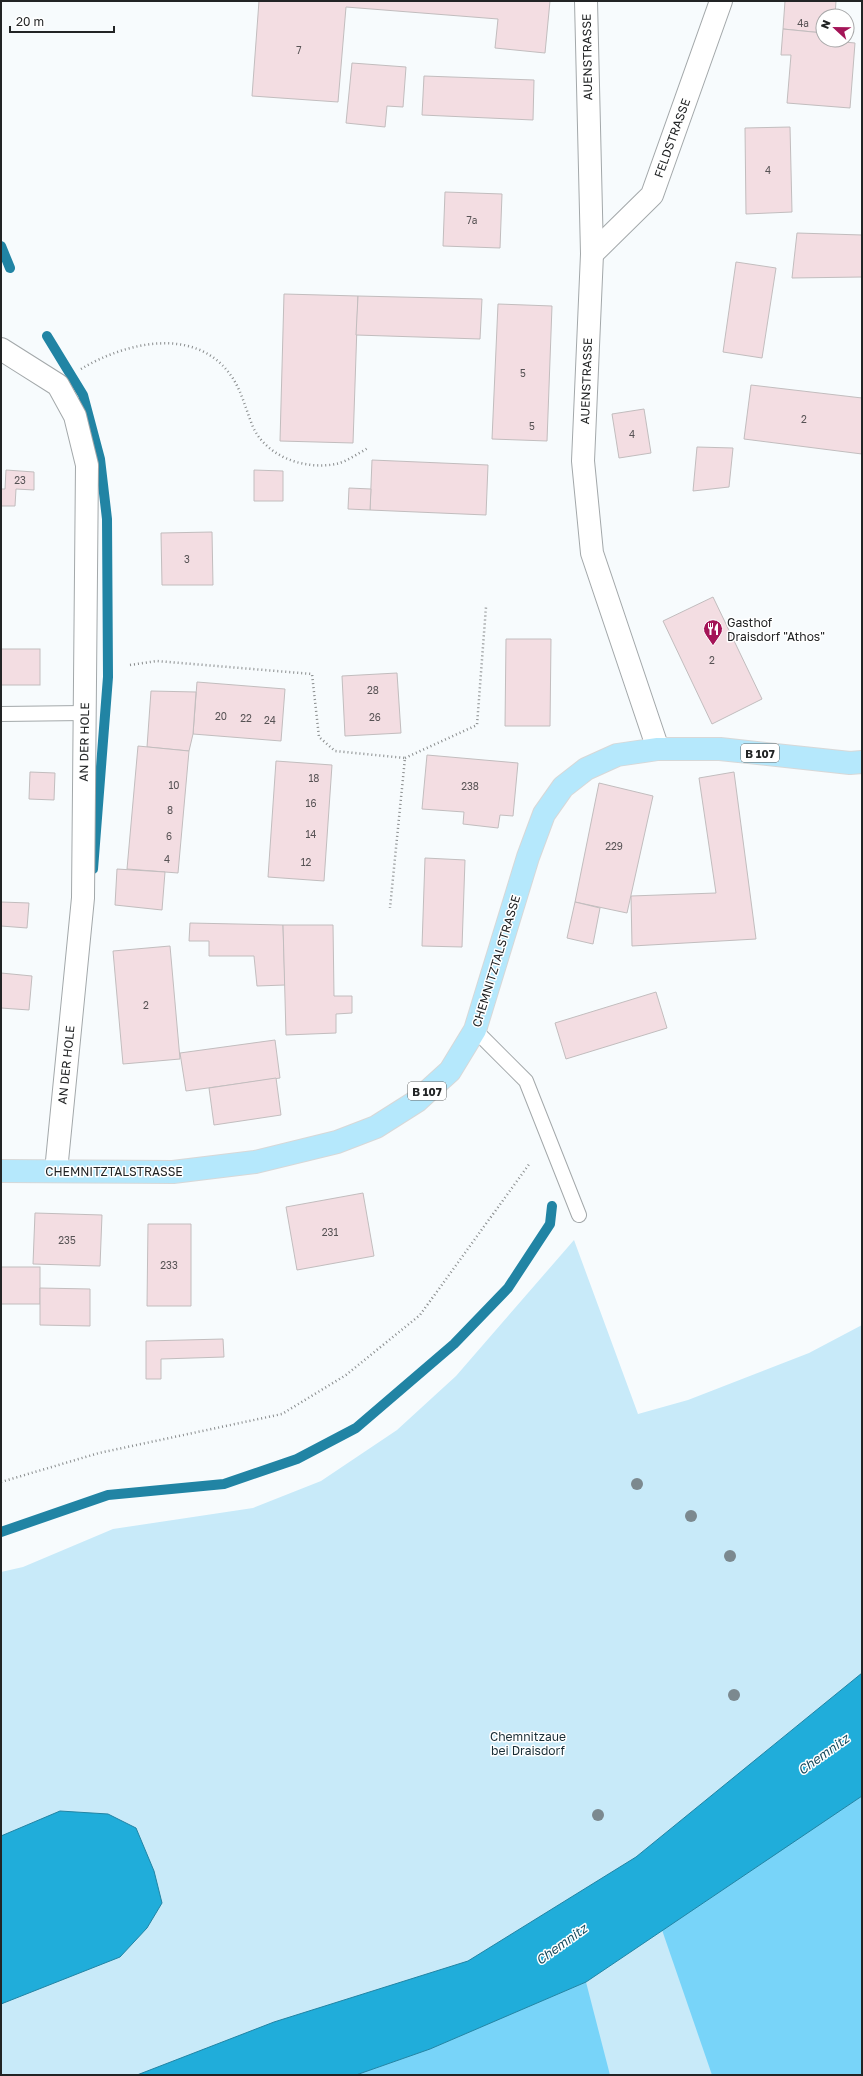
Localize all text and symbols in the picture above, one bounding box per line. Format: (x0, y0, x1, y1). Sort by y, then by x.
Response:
scale bar (10, 8, 114, 34)
north arrow (815, 8, 855, 48)
text: 20 m (16, 14, 44, 29)
street label: AUENSTRASSE (579, 14, 595, 100)
house number: 4a (797, 17, 809, 29)
text: N (818, 18, 833, 30)
house number: 7 (296, 44, 302, 56)
street label: FELDSTRASSE (651, 96, 693, 180)
house number: 4 (765, 164, 771, 176)
house number: 7a (467, 214, 477, 226)
street label: AUENSTRASSE (577, 337, 595, 425)
house number: 5 (520, 367, 526, 379)
house number: 2 (801, 413, 807, 425)
house number: 5 (529, 420, 535, 432)
house number: 4 (629, 428, 635, 440)
house number: 23 (14, 474, 26, 486)
house number: 3 (184, 553, 190, 565)
place label: Gasthof Draisdorf "Athos" (727, 615, 825, 644)
restaurant icon: Gasthof Draisdorf "Athos" (702, 618, 724, 646)
house number: 2 (709, 654, 715, 666)
house number: 28 (367, 684, 379, 696)
street label: AN DER HOLE (76, 702, 92, 782)
house number: 20 (215, 710, 227, 722)
house number: 26 (369, 711, 381, 723)
house number: 22 (240, 712, 252, 724)
house number: 24 (264, 714, 276, 726)
road number: B 107 (741, 744, 779, 762)
house number: 18 (309, 772, 319, 784)
house number: 10 (168, 779, 180, 791)
house number: 238 (461, 780, 479, 792)
house number: 16 (306, 797, 316, 809)
house number: 8 (167, 804, 173, 816)
house number: 14 (306, 828, 316, 840)
house number: 6 (166, 830, 172, 842)
house number: 229 (605, 840, 623, 852)
house number: 4 (164, 853, 170, 865)
house number: 12 (301, 856, 312, 868)
street label: CHEMNITZTALSTRASSE (469, 893, 523, 1029)
house number: 2 (143, 999, 149, 1011)
street label: AN DER HOLE (54, 1025, 78, 1105)
road number: B 107 (408, 1082, 446, 1100)
street label: CHEMNITZTALSTRASSE (45, 1164, 183, 1179)
house number: 231 (322, 1226, 338, 1238)
house number: 235 (58, 1234, 76, 1246)
house number: 233 (160, 1259, 178, 1271)
park label: Chemnitzaue bei Draisdorf (490, 1729, 566, 1758)
water label: Chemnitz (794, 1729, 853, 1778)
water label: Chemnitz (532, 1919, 591, 1968)

